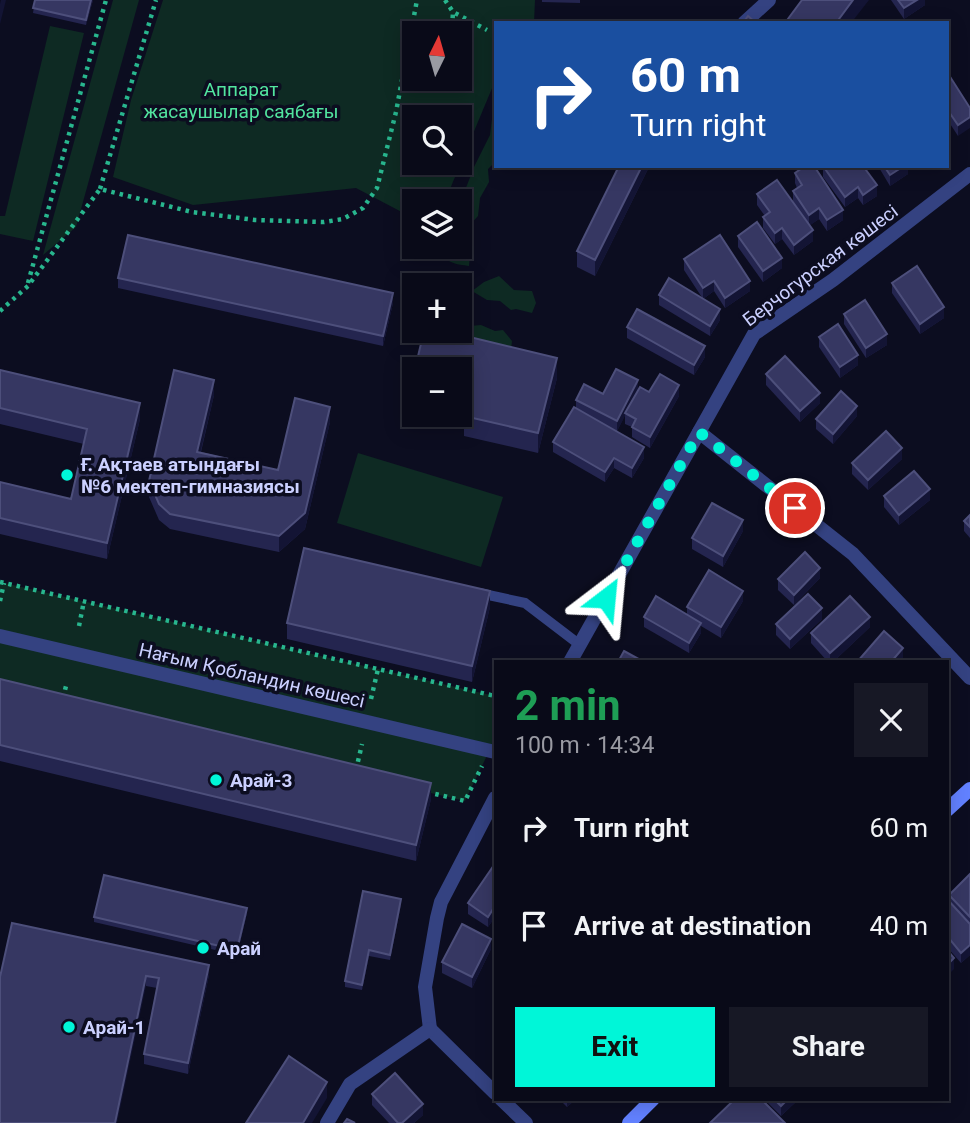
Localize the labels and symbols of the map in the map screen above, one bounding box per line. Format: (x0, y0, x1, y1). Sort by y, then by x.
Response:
north arrow (402, 21, 472, 91)
park label: Аппарат жасаушылар саябағы (143, 78, 339, 123)
street label: Берчогурская көшесі (738, 200, 902, 331)
place label: Ғ. Ақтаев атындағы №6 мектеп-гимназиясы (80, 453, 300, 498)
marker: Ғ. Ақтаев атындағы №6 мектеп-гимназиясы (59, 467, 75, 483)
pin (765, 478, 825, 538)
position arrow (569, 561, 643, 635)
street label: Нағым Қобландин көшесі (137, 638, 367, 713)
place label: Арай-3 (230, 769, 292, 792)
marker: Арай-3 (208, 772, 224, 788)
place label: Арай (217, 937, 261, 960)
marker: Арай (195, 940, 211, 956)
place label: Арай-1 (83, 1016, 145, 1039)
marker: Арай-1 (61, 1019, 77, 1035)

